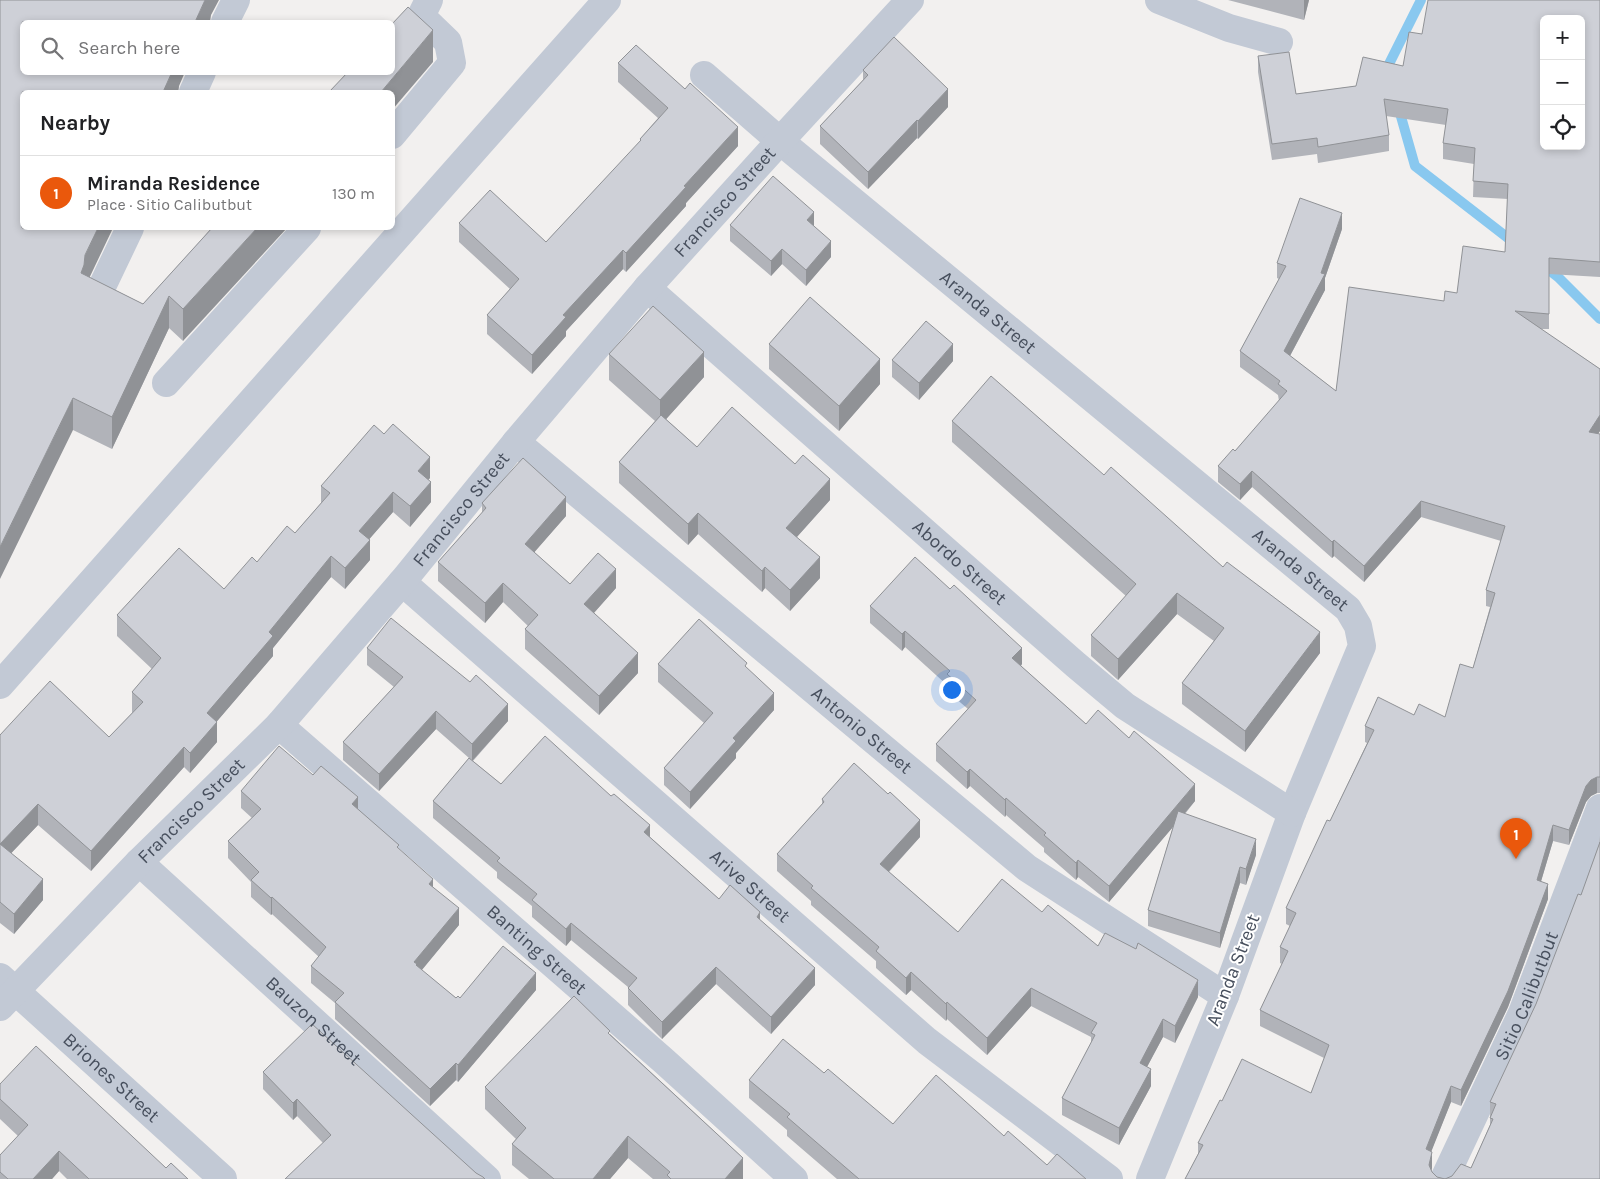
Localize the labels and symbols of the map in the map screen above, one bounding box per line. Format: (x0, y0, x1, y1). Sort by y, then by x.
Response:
street label: Francisco Street (669, 142, 780, 262)
street label: Aranda Street (935, 266, 1040, 358)
street label: Francisco Street (408, 448, 514, 571)
street label: Abordo Street (908, 515, 1011, 610)
street label: Aranda Street (1248, 524, 1353, 616)
your location (939, 677, 965, 703)
street label: Antonio Street (807, 682, 916, 778)
street label: Francisco Street (133, 754, 249, 868)
pin: 1 (1500, 818, 1532, 859)
street label: Arive Street (705, 845, 795, 927)
street label: Banting Street (482, 900, 591, 999)
street label: Aranda Street (1202, 911, 1264, 1029)
street label: Sitio Calibutbut (1490, 928, 1563, 1064)
street label: Bauzon Street (261, 972, 366, 1070)
street label: Briones Street (58, 1028, 164, 1127)

